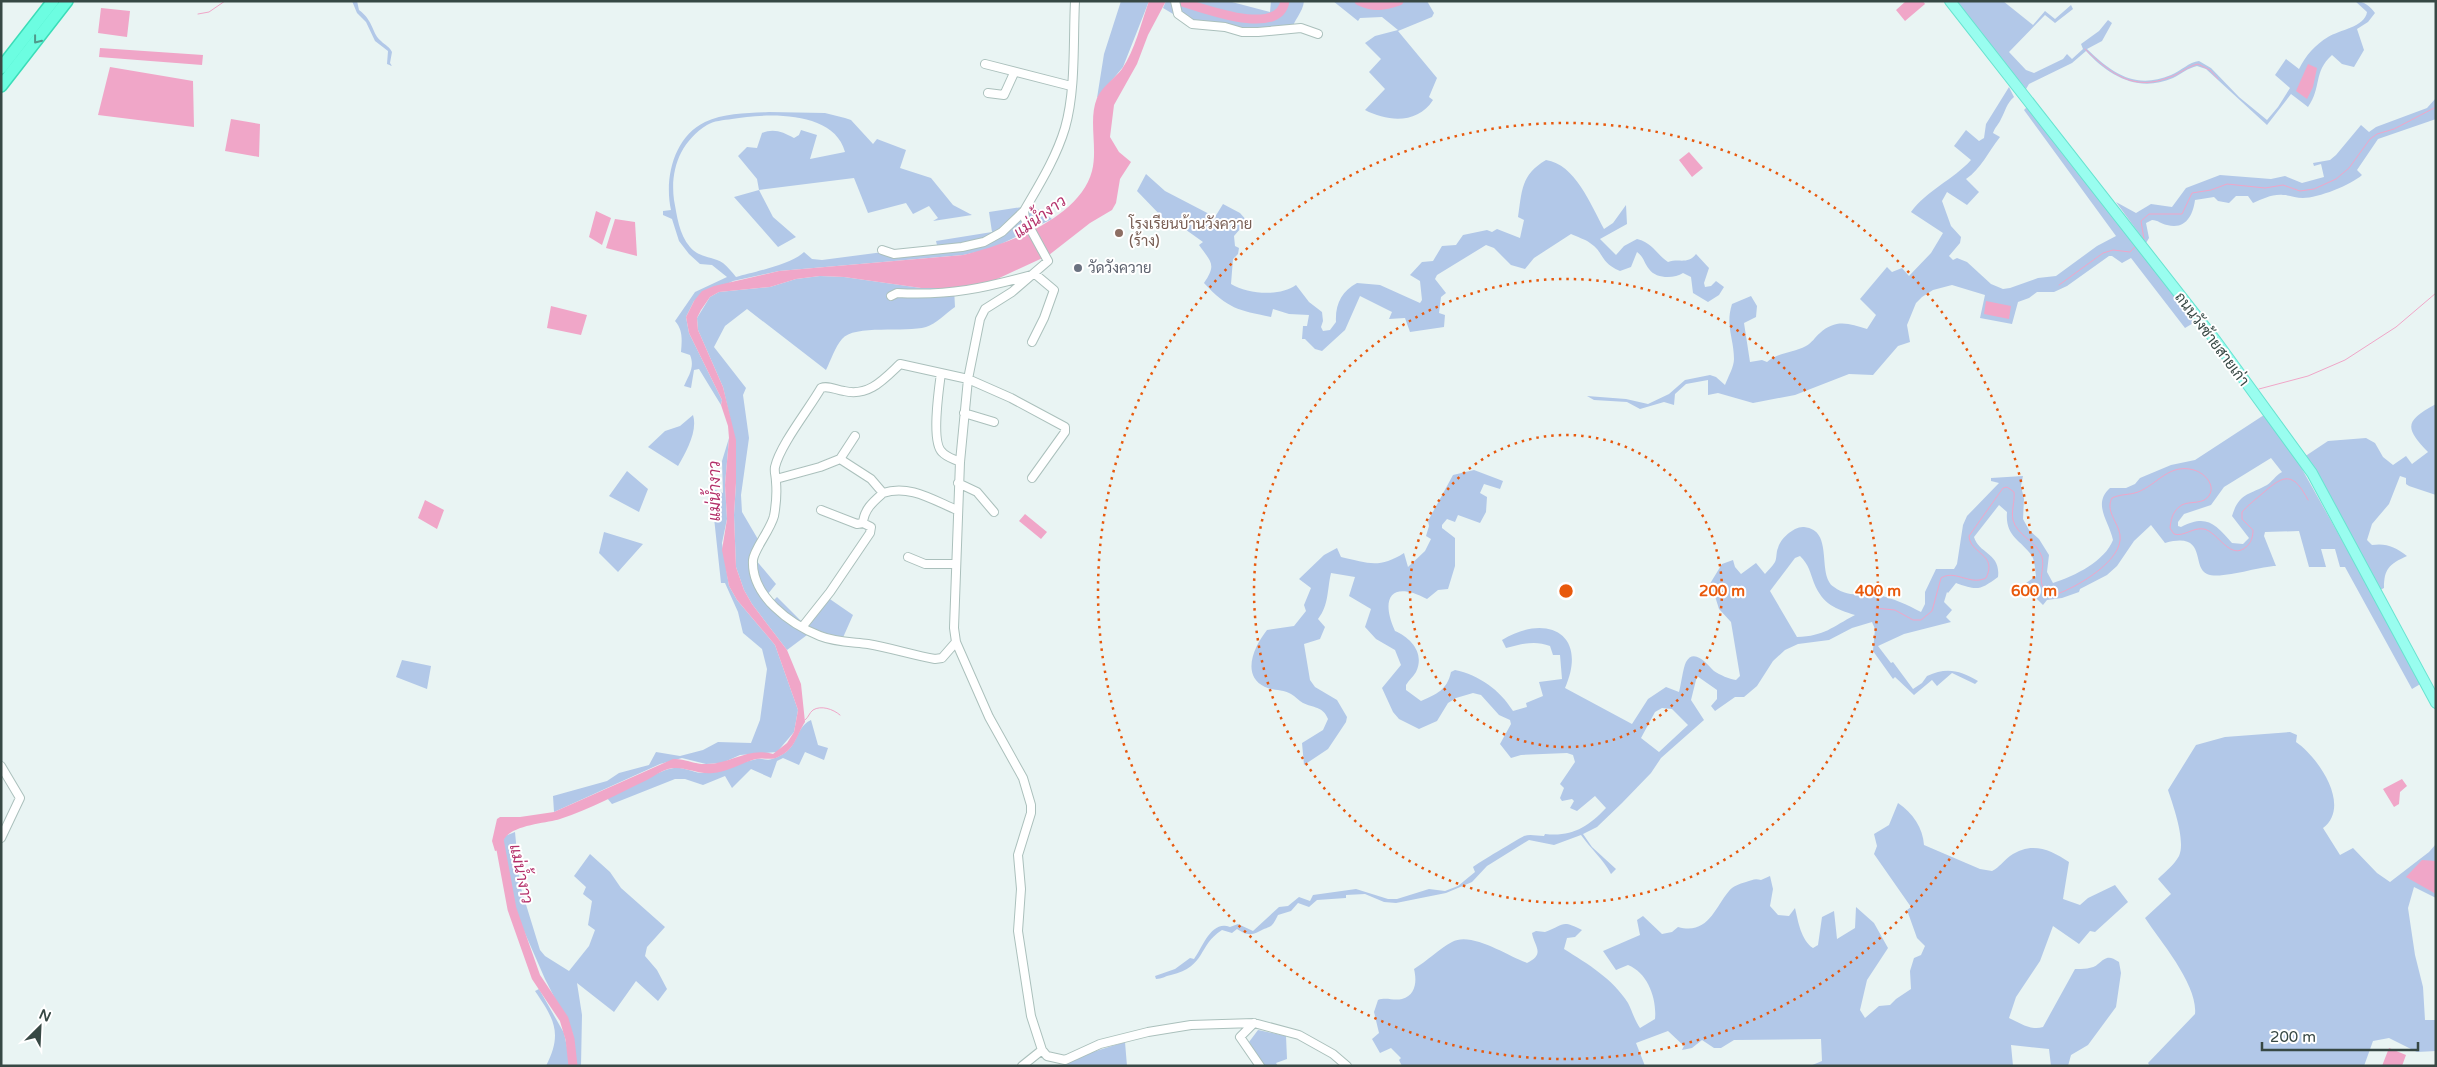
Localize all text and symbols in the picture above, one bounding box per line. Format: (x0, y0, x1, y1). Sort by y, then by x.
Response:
one-way arrow (35, 34, 43, 43)
water label: แม่น้ำงาว (1007, 187, 1070, 243)
place label: โรงเรียนบ้านวังควาย (ร้าง) (1128, 214, 1252, 250)
marker: โรงเรียนบ้านวังควาย (ร้าง) (1113, 227, 1125, 239)
place label: วัดวังควาย (1088, 259, 1152, 277)
marker: วัดวังควาย (1072, 262, 1084, 274)
street label: ถนนวังซ้ายสายเก่า (2171, 288, 2254, 389)
water label: แม่น้ำงาว (700, 461, 725, 521)
centre of rings (1557, 582, 1575, 600)
text: 200 m (1699, 582, 1745, 600)
text: 400 m (1855, 582, 1901, 600)
text: 600 m (2011, 582, 2057, 600)
water label: แม่น้ำงาว (505, 841, 542, 906)
north arrow (15, 1002, 65, 1052)
text: N (36, 1006, 54, 1026)
scale bar (2262, 1020, 2418, 1052)
text: 200 m (2270, 1028, 2316, 1046)

